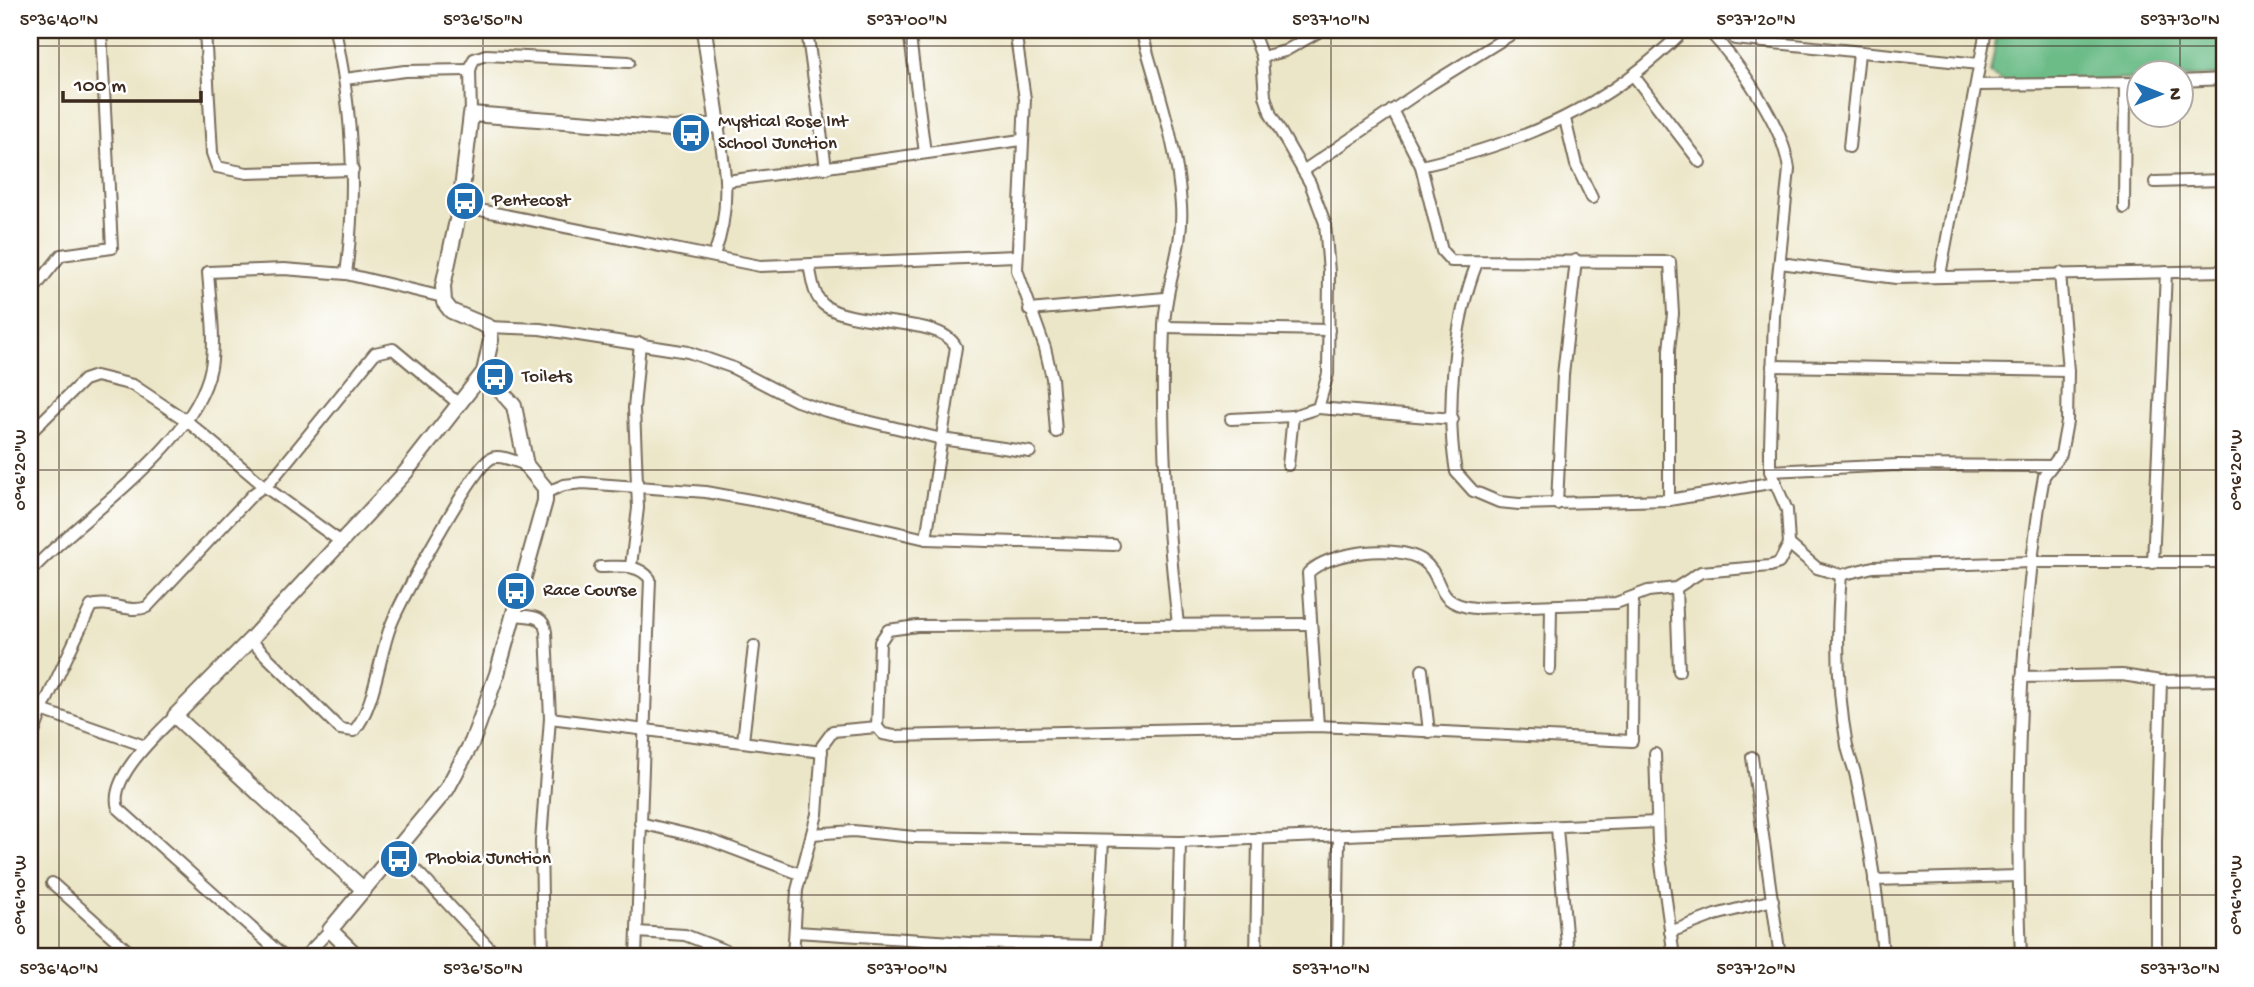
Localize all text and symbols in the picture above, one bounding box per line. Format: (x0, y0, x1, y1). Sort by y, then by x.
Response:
text: 5°36'40"N (20, 11, 98, 32)
text: 5°36'50"N (443, 11, 523, 32)
text: 5°37'00"N (867, 11, 947, 32)
text: 5°37'10"N (1292, 11, 1370, 32)
text: 5°37'20"N (1716, 11, 1796, 32)
text: 5°37'30"N (2140, 11, 2220, 32)
scale bar (63, 60, 201, 104)
north arrow (2124, 60, 2194, 130)
text: 100 m (73, 75, 126, 100)
text: N (2162, 88, 2185, 100)
place label: Mystical Rose Int School Junction (718, 111, 850, 156)
bus stop icon: Mystical Rose Int School Junction (670, 112, 712, 154)
bus stop icon: Pentecost (444, 180, 486, 222)
place label: Pentecost (491, 190, 572, 213)
bus stop icon: Toilets (474, 356, 516, 398)
place label: Toilets (521, 366, 573, 389)
text: 0°16'20"W (11, 429, 32, 511)
text: 0°16'20"W (2227, 429, 2248, 511)
bus stop icon: Race Course (495, 570, 537, 612)
place label: Race Course (543, 580, 637, 603)
bus stop icon: Phobia Junction (378, 838, 420, 880)
place label: Phobia Junction (425, 848, 551, 871)
text: 0°16'10"W (11, 855, 32, 935)
text: 0°16'10"W (2227, 855, 2248, 935)
text: 5°36'40"N (20, 960, 98, 981)
text: 5°36'50"N (443, 960, 523, 981)
text: 5°37'00"N (867, 960, 947, 981)
text: 5°37'10"N (1292, 960, 1370, 981)
text: 5°37'20"N (1716, 960, 1796, 981)
text: 5°37'30"N (2140, 960, 2220, 981)

